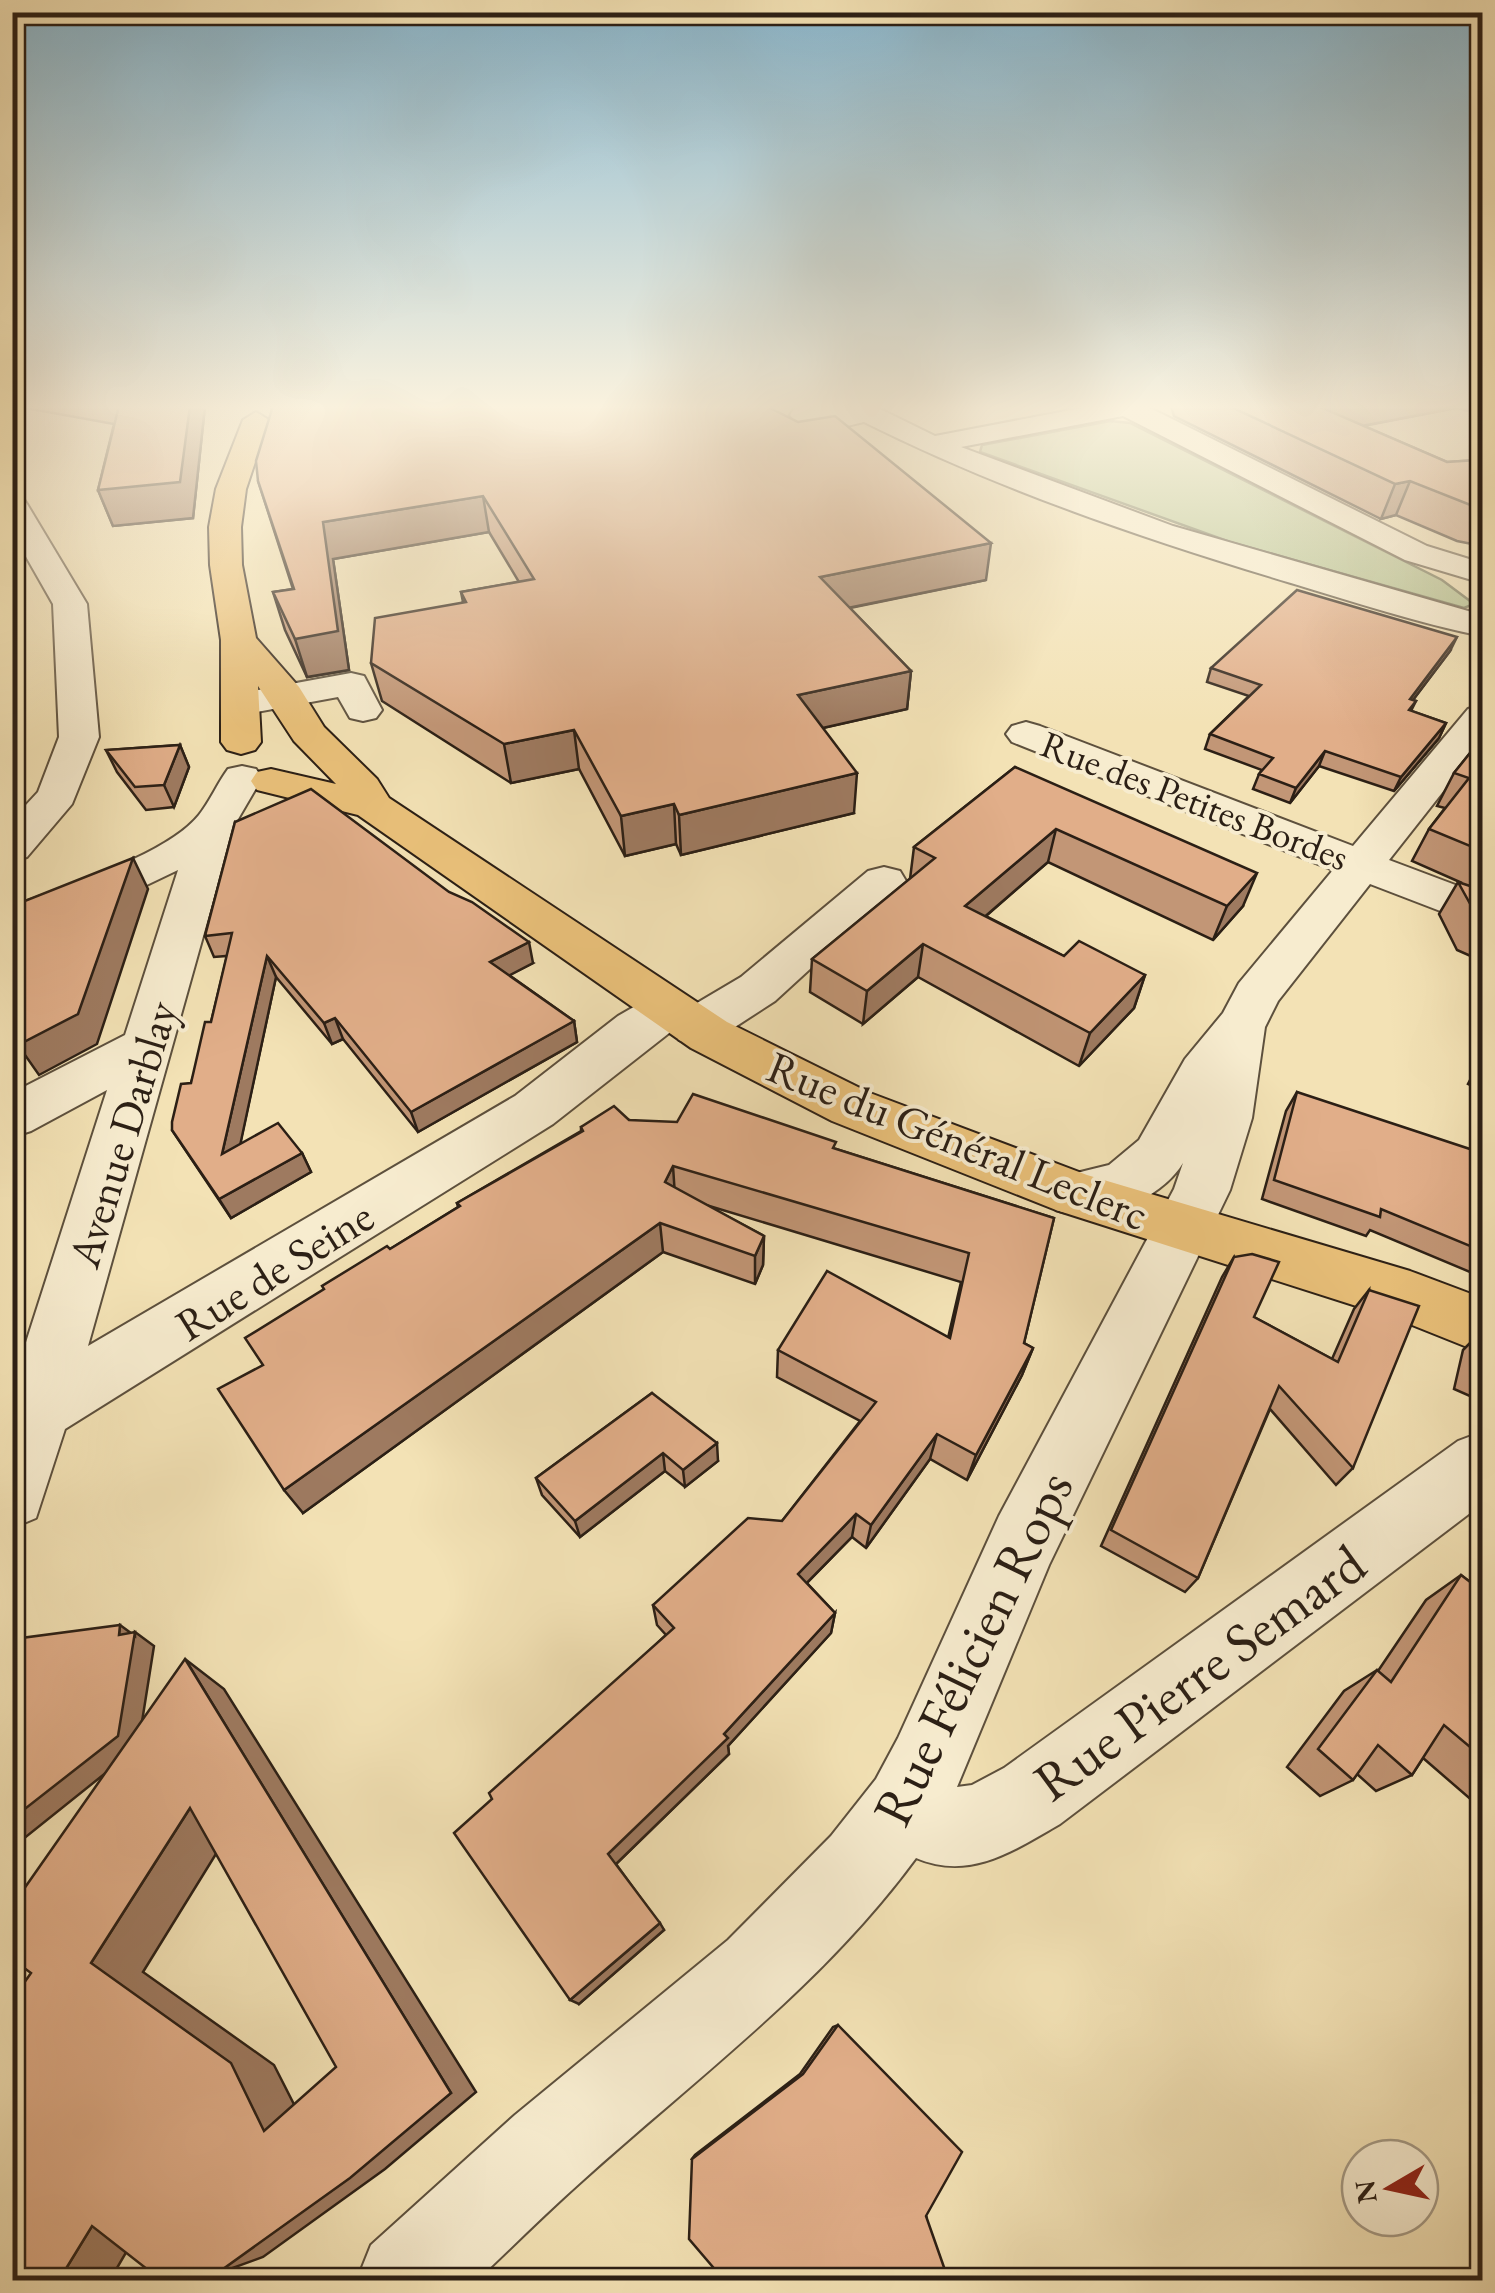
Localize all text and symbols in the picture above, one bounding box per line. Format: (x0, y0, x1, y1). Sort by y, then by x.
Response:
street label: Rue des Petites Bordes (1034, 719, 1356, 881)
street label: Avenue Darblay (54, 993, 190, 1275)
street label: Rue du Général Leclerc (759, 1037, 1157, 1243)
street label: Rue de Seine (164, 1186, 384, 1354)
street label: Rue Félicien Rops (856, 1459, 1088, 1837)
street label: Rue Pierre Semard (1019, 1528, 1379, 1816)
north arrow (1340, 2138, 1440, 2238)
text: N (1346, 2178, 1385, 2206)

